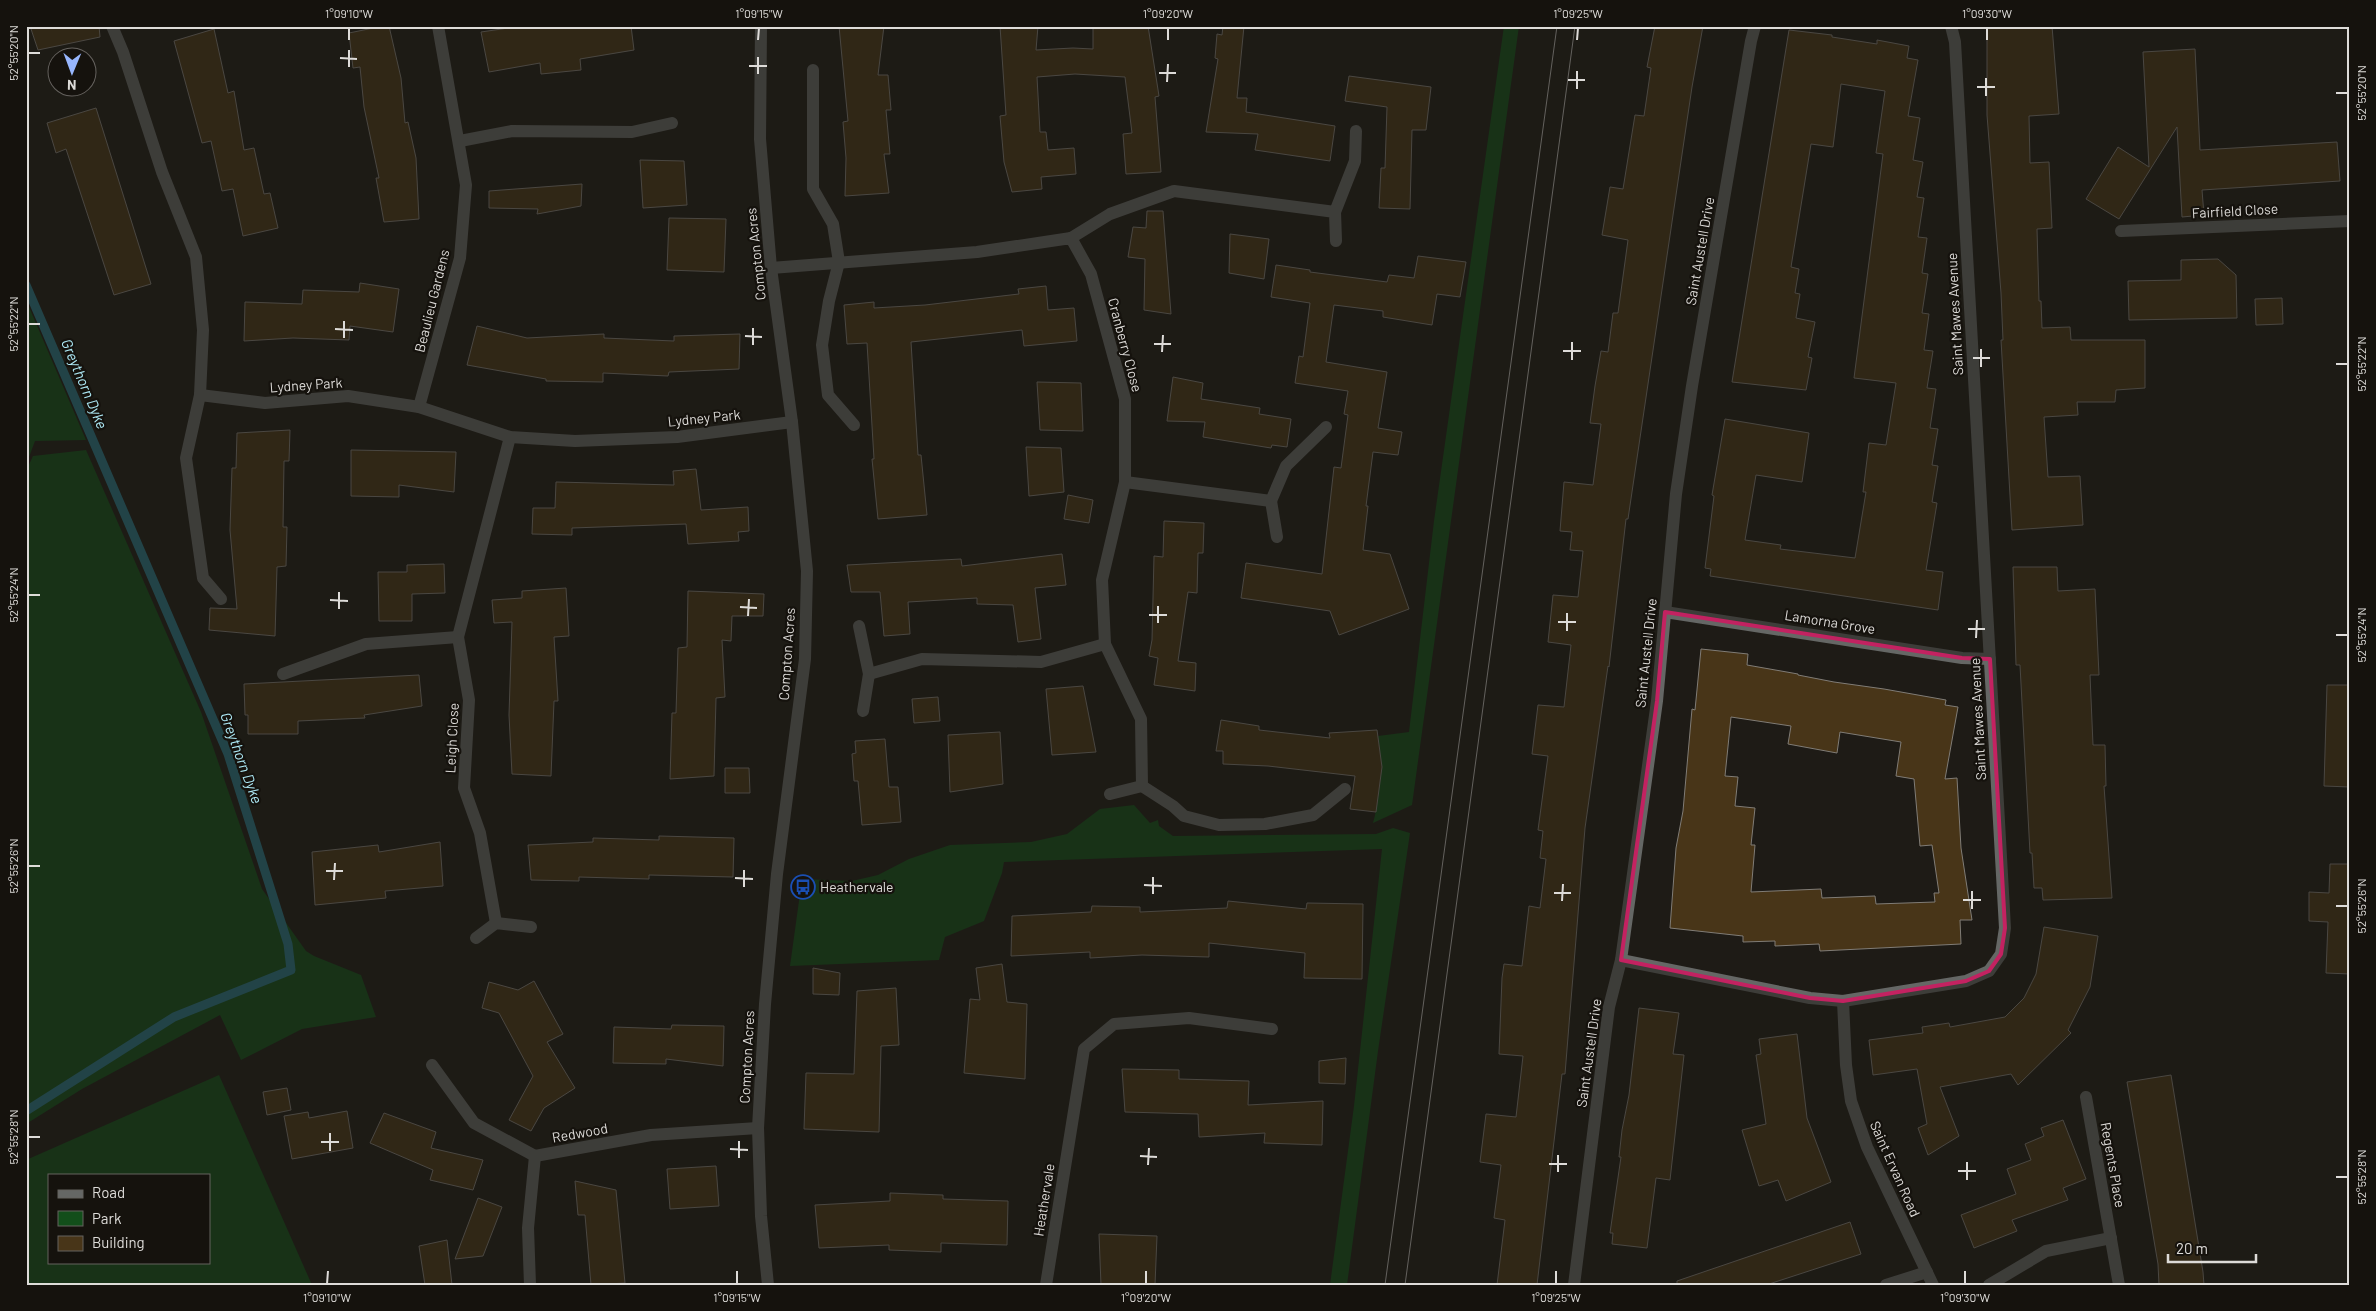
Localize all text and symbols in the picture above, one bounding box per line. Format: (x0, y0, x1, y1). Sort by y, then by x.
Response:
text: 1°09'10"W (325, 6, 373, 20)
text: 1°09'15"W (735, 6, 783, 20)
text: 1°09'20"W (1143, 6, 1194, 20)
text: 1°09'25"W (1553, 6, 1603, 20)
text: 1°09'30"W (1962, 6, 2012, 20)
text: 52°55'20"N (6, 25, 20, 81)
north arrow (48, 48, 98, 98)
text: 52°55'20"N (2354, 65, 2368, 121)
text: N (67, 77, 77, 94)
street label: Saint Austell Drive (1682, 195, 1717, 306)
street label: Fairfield Close (2191, 200, 2279, 221)
street label: Compton Acres (742, 207, 769, 301)
street label: Beaulieu Gardens (411, 247, 453, 354)
street label: Saint Mawes Avenue (1943, 252, 1966, 376)
text: 52°55'22"N (6, 296, 20, 352)
street label: Cranberry Close (1105, 296, 1146, 394)
water label: Greythorn Dyke (58, 336, 112, 431)
text: 52°55'22"N (2354, 336, 2368, 392)
street label: Lydney Park (269, 373, 343, 396)
street label: Lydney Park (667, 405, 741, 430)
text: 52°55'24"N (6, 567, 20, 623)
street label: Saint Austell Drive (1631, 597, 1660, 708)
street label: Lamorna Grove (1783, 606, 1877, 637)
street label: Compton Acres (775, 607, 798, 701)
text: 52°55'24"N (2354, 607, 2368, 663)
street label: Saint Mawes Avenue (1966, 657, 1989, 781)
street label: Leigh Close (441, 702, 462, 774)
water label: Greythorn Dyke (217, 710, 267, 806)
text: 52°55'26"N (6, 839, 20, 893)
bus stop icon: Heathervale (790, 874, 816, 900)
place label: Heathervale (820, 878, 893, 895)
text: 52°55'26"N (2354, 879, 2368, 933)
street label: Saint Austell Drive (1572, 997, 1605, 1108)
street label: Compton Acres (736, 1010, 757, 1104)
text: 52°55'28"N (6, 1109, 20, 1165)
street label: Saint Ervan Road (1867, 1118, 1924, 1219)
street label: Redwood (551, 1119, 609, 1146)
street label: Regents Place (2098, 1121, 2129, 1209)
text: 52°55'28"N (2354, 1149, 2368, 1205)
street label: Heathervale (1029, 1162, 1058, 1238)
legend (48, 1174, 210, 1264)
text: Road (92, 1183, 125, 1201)
text: Park (92, 1209, 122, 1227)
scale bar (2168, 1231, 2256, 1263)
text: Building (92, 1233, 145, 1251)
text: 20 m (2176, 1239, 2208, 1257)
text: 1°09'10"W (303, 1290, 351, 1304)
text: 1°09'15"W (713, 1290, 761, 1304)
text: 1°09'20"W (1121, 1290, 1172, 1304)
text: 1°09'25"W (1531, 1290, 1581, 1304)
text: 1°09'30"W (1940, 1290, 1990, 1304)

